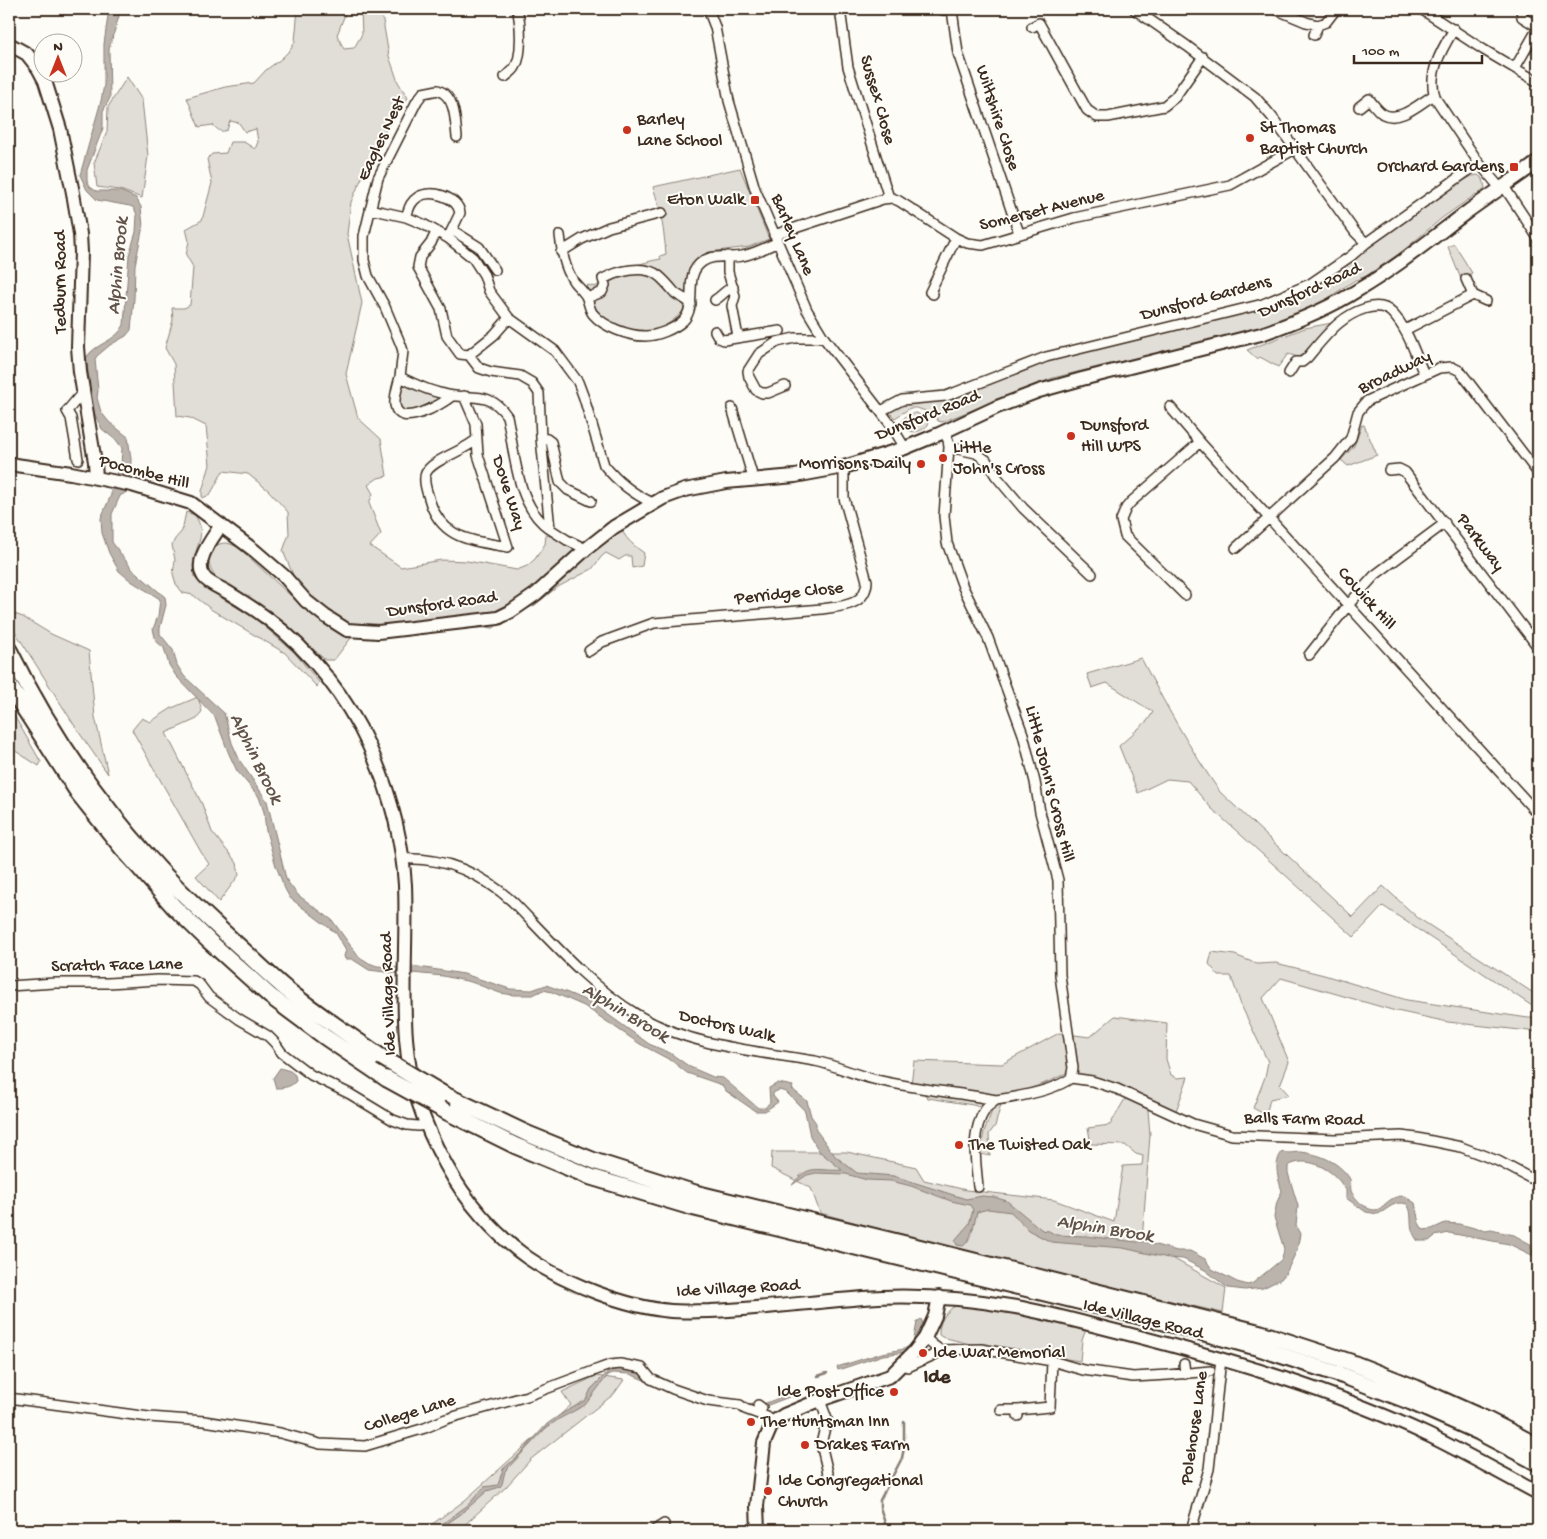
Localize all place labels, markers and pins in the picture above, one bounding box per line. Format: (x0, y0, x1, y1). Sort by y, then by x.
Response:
place label: Barley Lane School (636, 110, 723, 152)
place label: St Thomas Baptist Church (1259, 118, 1368, 160)
marker: Barley Lane School (621, 124, 633, 136)
marker: St Thomas Baptist Church (1244, 132, 1256, 144)
place label: Orchard Gardens (1377, 157, 1505, 178)
marker: Orchard Gardens (1508, 161, 1520, 173)
place label: Eton Walk (667, 190, 747, 211)
marker: Eton Walk (749, 194, 761, 206)
place label: Dunsford Hill WPS (1080, 416, 1150, 458)
marker: Dunsford Hill WPS (1065, 430, 1077, 442)
place label: Little John's Cross (953, 438, 1046, 480)
marker: Little John's Cross (937, 452, 949, 464)
place label: Morrisons Daily (799, 454, 911, 475)
marker: Morrisons Daily (915, 458, 927, 470)
place label: The Twisted Oak (968, 1135, 1093, 1156)
marker: The Twisted Oak (953, 1139, 965, 1151)
place label: Ide War Memorial (933, 1343, 1066, 1364)
marker: Ide War Memorial (917, 1347, 929, 1359)
place label: Ide Post Office (777, 1382, 885, 1403)
marker: Ide Post Office (888, 1386, 900, 1398)
place label: The Huntsman Inn (760, 1412, 890, 1433)
marker: The Huntsman Inn (745, 1416, 757, 1428)
place label: Drakes Farm (814, 1435, 910, 1456)
marker: Drakes Farm (799, 1439, 811, 1451)
place label: Ide Congregational Church (778, 1471, 923, 1513)
marker: Ide Congregational Church (762, 1485, 774, 1497)

